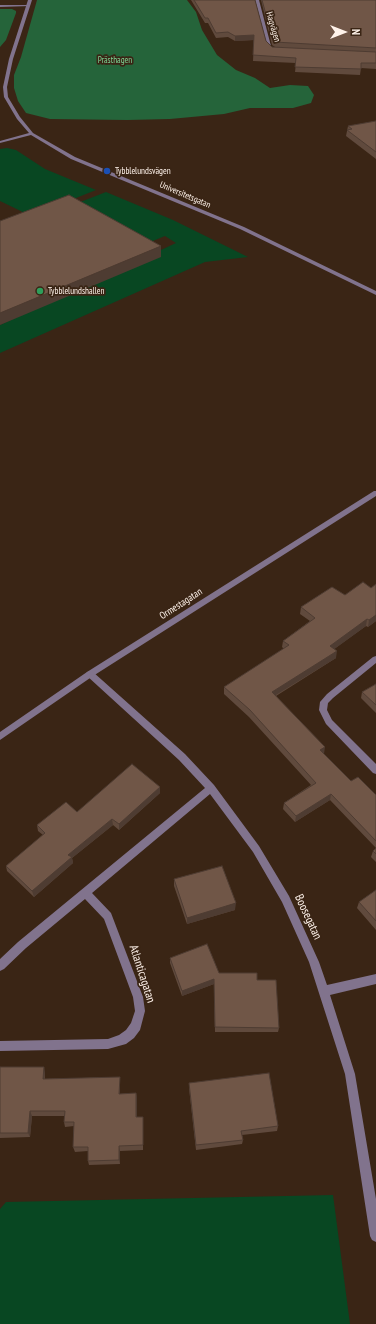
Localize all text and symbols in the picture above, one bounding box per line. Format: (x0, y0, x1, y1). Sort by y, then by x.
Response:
street label: Hagvägen (264, 11, 282, 43)
north arrow (324, 12, 364, 52)
text: N (349, 29, 363, 35)
park label: Prästhagen (98, 55, 132, 65)
marker: Tybblelundsvägen (102, 166, 112, 176)
place label: Tybblelundsvägen (115, 166, 171, 176)
street label: Universitetsgatan (158, 179, 212, 211)
marker: Tybblelundshallen (35, 286, 45, 296)
place label: Tybblelundshallen (48, 286, 104, 296)
street label: Ormestagatan (157, 586, 205, 622)
street label: Boosegatan (291, 892, 325, 942)
street label: Atlanticagatan (126, 943, 158, 1005)

